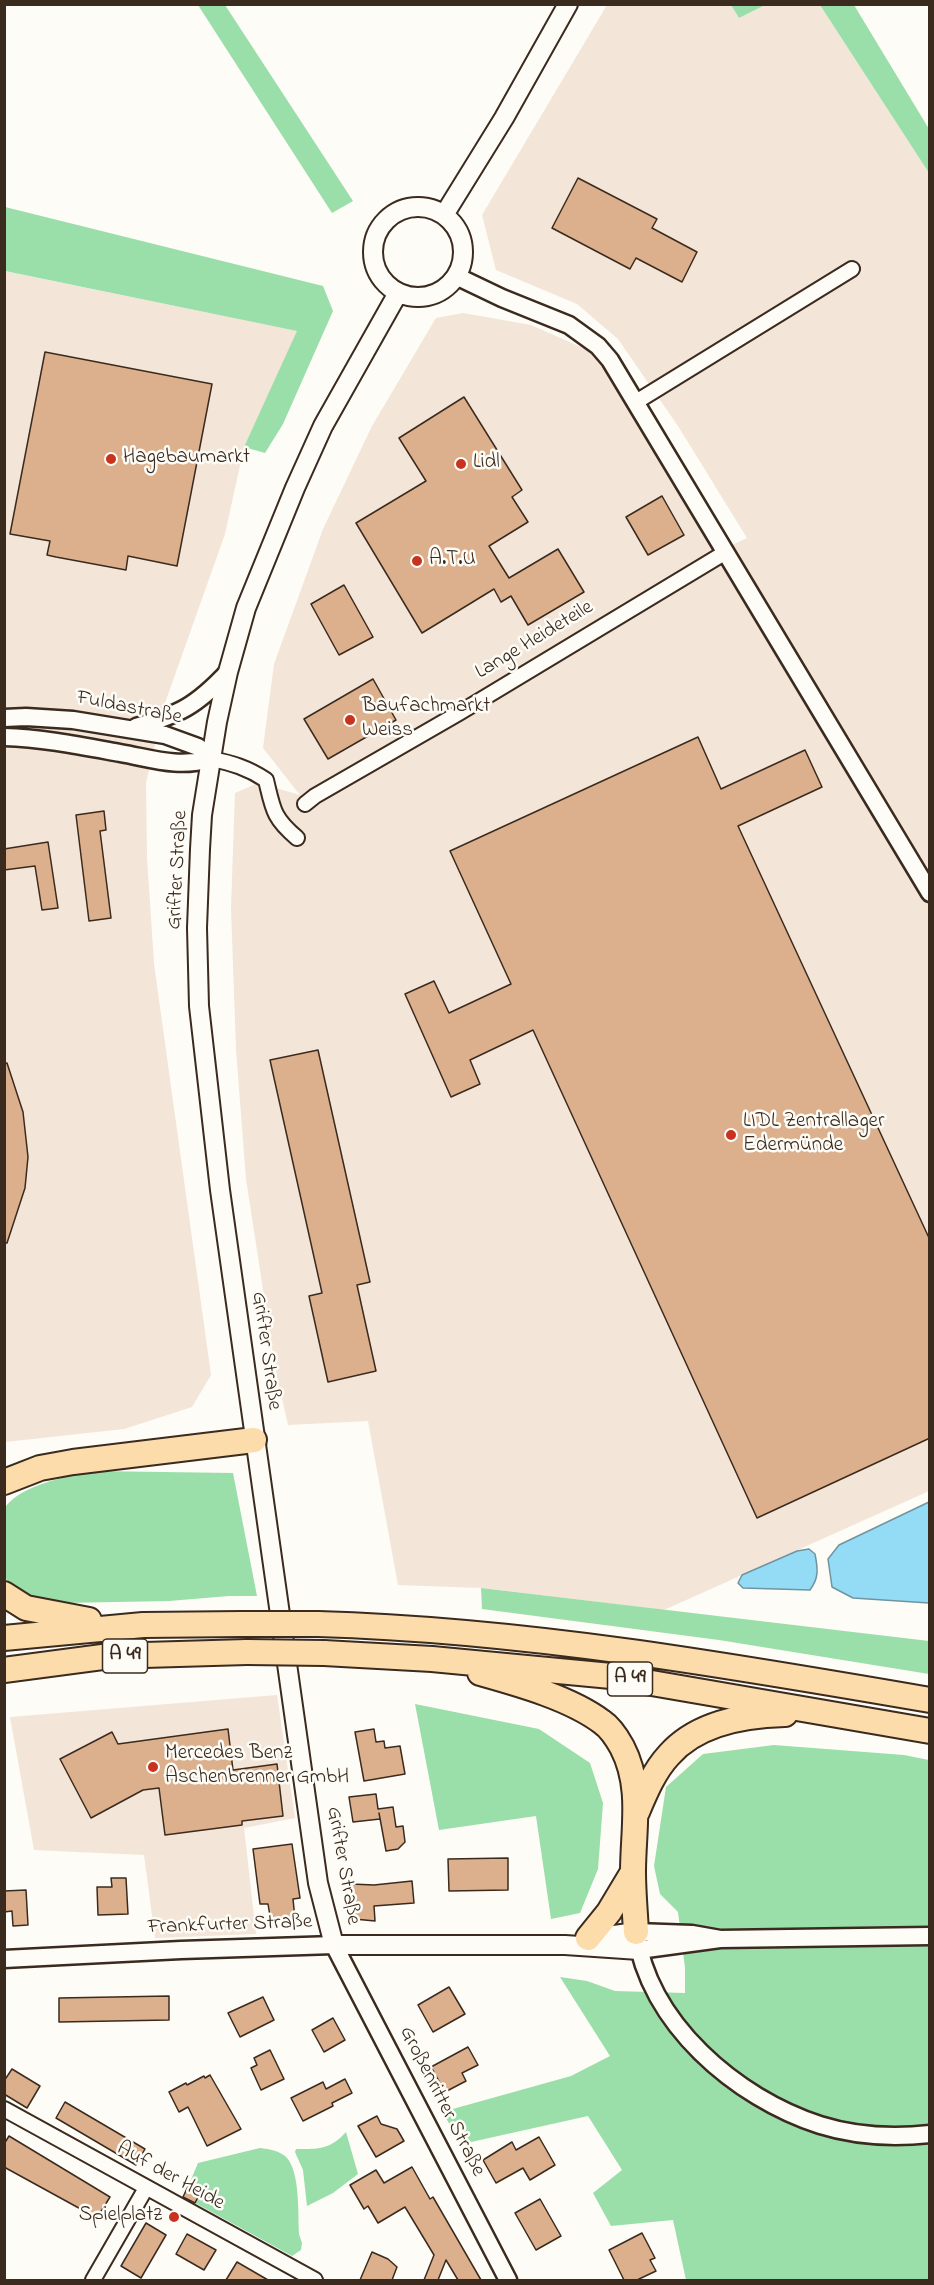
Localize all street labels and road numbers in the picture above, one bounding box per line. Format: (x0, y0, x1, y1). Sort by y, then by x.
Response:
street label: Lange Heideteile (471, 596, 599, 686)
street label: Fuldastraße (74, 686, 184, 732)
street label: Grifter Straße (163, 810, 195, 930)
street label: Grifter Straße (244, 1290, 286, 1412)
road number: A 49 (102, 1639, 148, 1673)
road number: A 49 (608, 1662, 652, 1696)
street label: Grifter Straße (319, 1805, 365, 1927)
street label: Frankfurter Straße (147, 1911, 313, 1941)
street label: Großenritter Straße (392, 2023, 490, 2181)
street label: Auf der Heide (112, 2137, 228, 2217)

